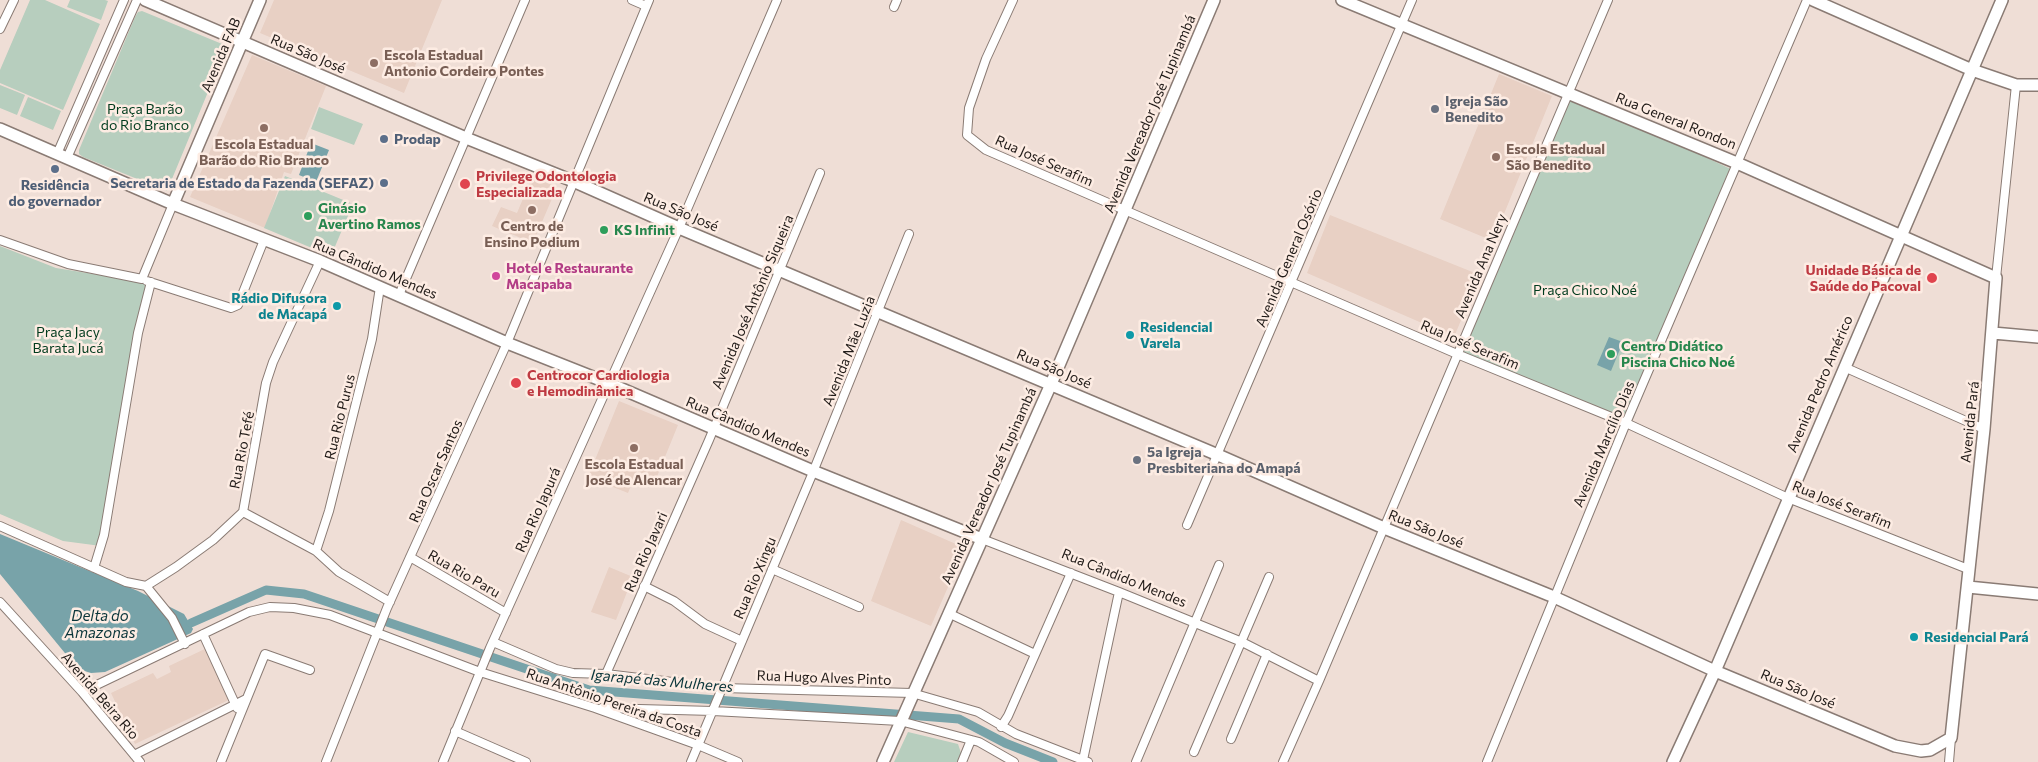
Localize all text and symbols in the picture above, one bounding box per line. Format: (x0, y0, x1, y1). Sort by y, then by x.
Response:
street label: Avenida Vereador José Tupinambá (1101, 13, 1199, 215)
street label: Avenida FAB (198, 15, 244, 95)
street label: Rua São José (268, 31, 348, 77)
place label: Escola Estadual Antonio Cordeiro Pontes (384, 47, 544, 80)
marker: Escola Estadual Antonio Cordeiro Pontes (368, 57, 380, 69)
street label: Rua General Rondon (1613, 89, 1739, 153)
place label: Igreja São Benedito (1445, 93, 1508, 125)
park label: Praça Barão do Rio Branco (101, 101, 189, 134)
marker: Igreja São Benedito (1429, 103, 1441, 115)
marker: Escola Estadual Barão do Rio Branco (258, 122, 270, 134)
place label: Prodap (394, 131, 441, 147)
street label: Rua José Serafim (992, 132, 1096, 190)
marker: Prodap (378, 133, 390, 145)
place label: Escola Estadual Barão do Rio Branco (199, 136, 329, 168)
place label: Escola Estadual São Benedito (1506, 141, 1605, 174)
marker: Escola Estadual São Benedito (1490, 151, 1502, 163)
marker: Residência do governador (49, 163, 61, 175)
place label: Privilege Odontologia Especializada (476, 168, 616, 200)
place label: Secretaria de Estado da Fazenda (SEFAZ) (110, 175, 374, 191)
place label: Residência do governador (8, 177, 102, 210)
marker: Secretaria de Estado da Fazenda (SEFAZ) (378, 177, 390, 189)
marker: Privilege Odontologia Especializada (458, 177, 472, 191)
street label: Avenida General Osório (1252, 186, 1326, 330)
street label: Rua São José (641, 189, 721, 235)
place label: Ginásio Avertino Ramos (318, 200, 421, 232)
marker: Centro de Ensino Podium (526, 204, 538, 216)
marker: Ginásio Avertino Ramos (302, 210, 314, 222)
street label: Avenida Ana Nery (1451, 211, 1511, 321)
street label: Avenida José Antônio Siqueira (709, 212, 797, 392)
place label: Centro de Ensino Podium (484, 218, 580, 250)
place label: KS Infinit (614, 222, 675, 238)
marker: KS Infinit (598, 224, 610, 236)
street label: Rua Cândido Mendes (310, 235, 440, 303)
place label: Hotel e Restaurante Macapaba (506, 260, 633, 292)
place label: Unidade Básica de Saúde do Pacoval (1806, 262, 1921, 294)
marker: Hotel e Restaurante Macapaba (490, 270, 502, 282)
marker: Unidade Básica de Saúde do Pacoval (1925, 271, 1939, 285)
park label: Praça Chico Noé (1533, 282, 1637, 298)
place label: Rádio Difusora de Macapá (231, 290, 327, 322)
street label: Avenida Mãe Luzia (819, 293, 879, 409)
marker: Rádio Difusora de Macapá (331, 300, 343, 312)
street label: Avenida Pedro Américo (1783, 313, 1857, 455)
street label: Rua José Serafim (1418, 317, 1522, 373)
place label: Residencial Varela (1140, 319, 1213, 352)
park label: Praça Jacy Barata Jucá (33, 324, 103, 357)
marker: Residencial Varela (1124, 329, 1136, 341)
place label: Centro Didático Piscina Chico Noé (1621, 338, 1735, 371)
street label: Rua São José (1014, 346, 1094, 392)
marker: Centro Didático Piscina Chico Noé (1605, 348, 1617, 360)
place label: Centrocor Cardiologia e Hemodinâmica (527, 367, 670, 400)
street label: Rua Rio Purus (321, 373, 359, 461)
marker: Centrocor Cardiologia e Hemodinâmica (509, 376, 523, 390)
street label: Avenida Marcílio Dias (1570, 378, 1638, 510)
street label: Avenida Pará (1957, 380, 1983, 464)
street label: Avenida Vereador José Tupinambá (938, 385, 1040, 587)
street label: Rua Cândido Mendes (683, 393, 813, 461)
street label: Rua Rio Tefé (226, 410, 258, 490)
street label: Rua Oscar Santos (406, 417, 466, 525)
marker: Escola Estadual José de Alencar (628, 442, 640, 454)
place label: 5a Igreja Presbiteriana do Amapá (1147, 444, 1301, 477)
marker: 5a Igreja Presbiteriana do Amapá (1131, 454, 1143, 466)
place label: Escola Estadual José de Alencar (584, 456, 684, 488)
street label: Rua Rio Japurá (512, 465, 564, 555)
street label: Rua José Serafim (1790, 477, 1894, 533)
street label: Rua São José (1386, 506, 1466, 552)
street label: Rua Rio Javari (621, 509, 671, 595)
street label: Rua Rio Xingu (730, 534, 780, 622)
street label: Rua Cândido Mendes (1059, 545, 1189, 611)
street label: Rua Rio Paru (425, 547, 503, 601)
water label: Delta do Amazonas (65, 607, 135, 642)
place label: Residencial Pará (1924, 629, 2029, 645)
marker: Residencial Pará (1908, 631, 1920, 643)
street label: Avenida Beira Rio (58, 649, 142, 743)
street label: Rua Antônio Pereira da Costa (524, 665, 704, 741)
water label: Igarapé das Mulheres (590, 666, 734, 696)
street label: Rua São José (1758, 666, 1838, 712)
street label: Rua Hugo Alves Pinto (756, 667, 892, 689)

